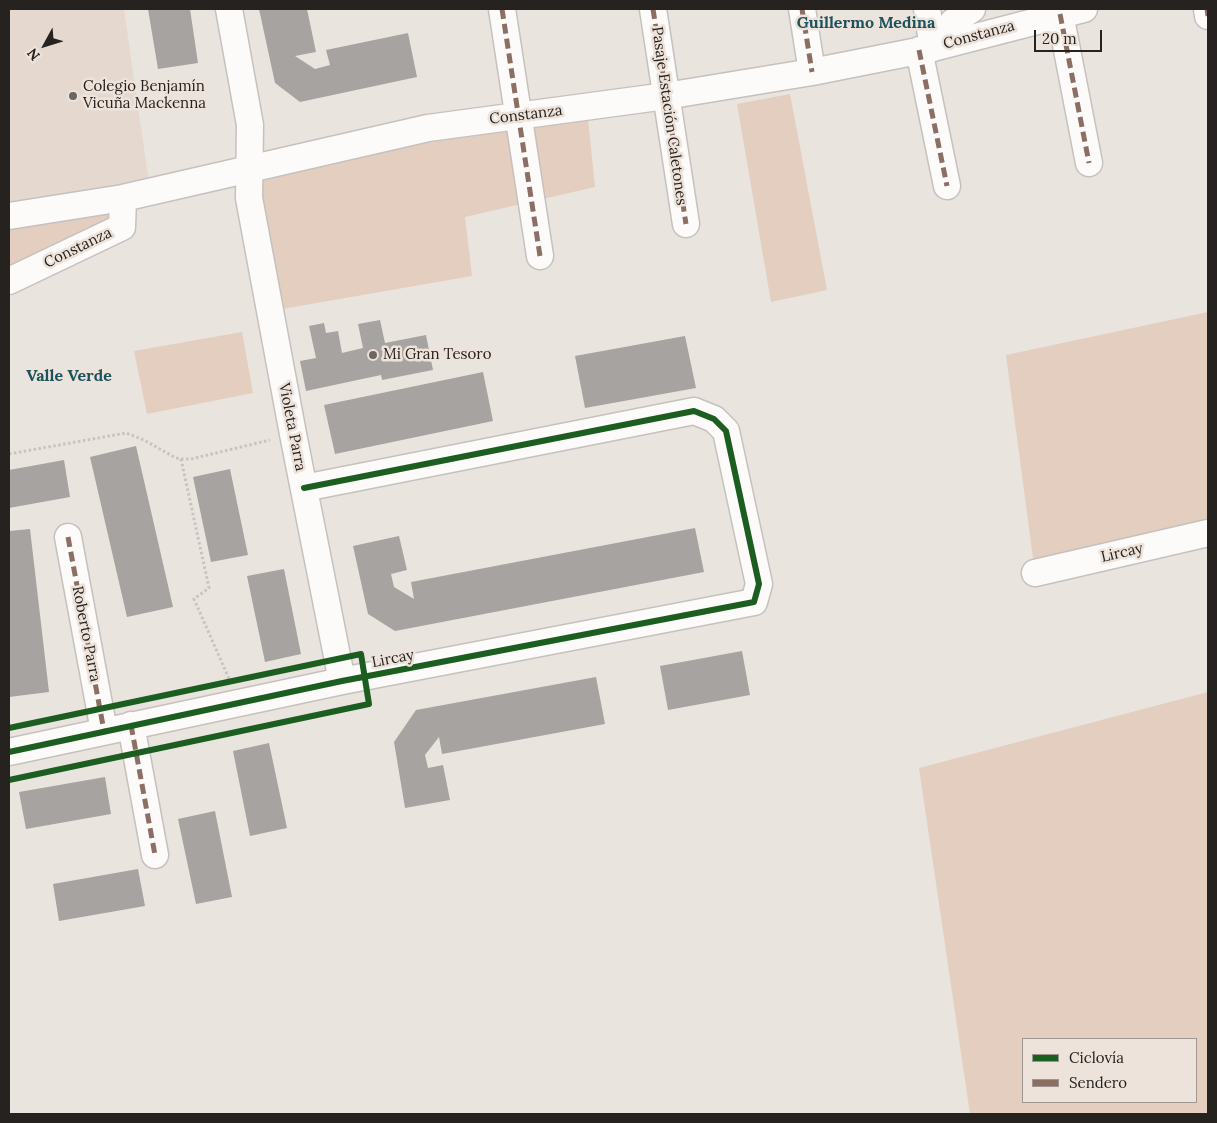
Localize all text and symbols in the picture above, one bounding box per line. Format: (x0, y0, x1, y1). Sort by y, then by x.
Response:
district label: Guillermo Medina (797, 13, 935, 33)
street label: Constanza (941, 17, 1017, 53)
north arrow (20, 20, 70, 70)
scale bar (1037, 20, 1104, 52)
street label: Pasaje Estación Caletones (648, 25, 690, 207)
text: 20 m (1042, 29, 1077, 48)
text: N (23, 45, 44, 64)
place label: Colegio Benjamín Vicuña Mackenna (83, 78, 206, 113)
marker: Colegio Benjamín Vicuña Mackenna (67, 90, 79, 102)
street label: Constanza (488, 102, 564, 128)
street label: Constanza (41, 224, 115, 272)
place label: Mi Gran Tesoro (383, 346, 491, 364)
marker: Mi Gran Tesoro (367, 349, 379, 361)
district label: Valle Verde (26, 366, 112, 386)
street label: Violeta Parra (275, 381, 309, 473)
street label: Lircay (1099, 539, 1145, 567)
street label: Roberto Parra (68, 584, 104, 684)
street label: Lircay (370, 646, 416, 672)
legend (1022, 1038, 1197, 1103)
text: Ciclovía (1069, 1048, 1124, 1067)
text: Sendero (1069, 1073, 1127, 1092)

